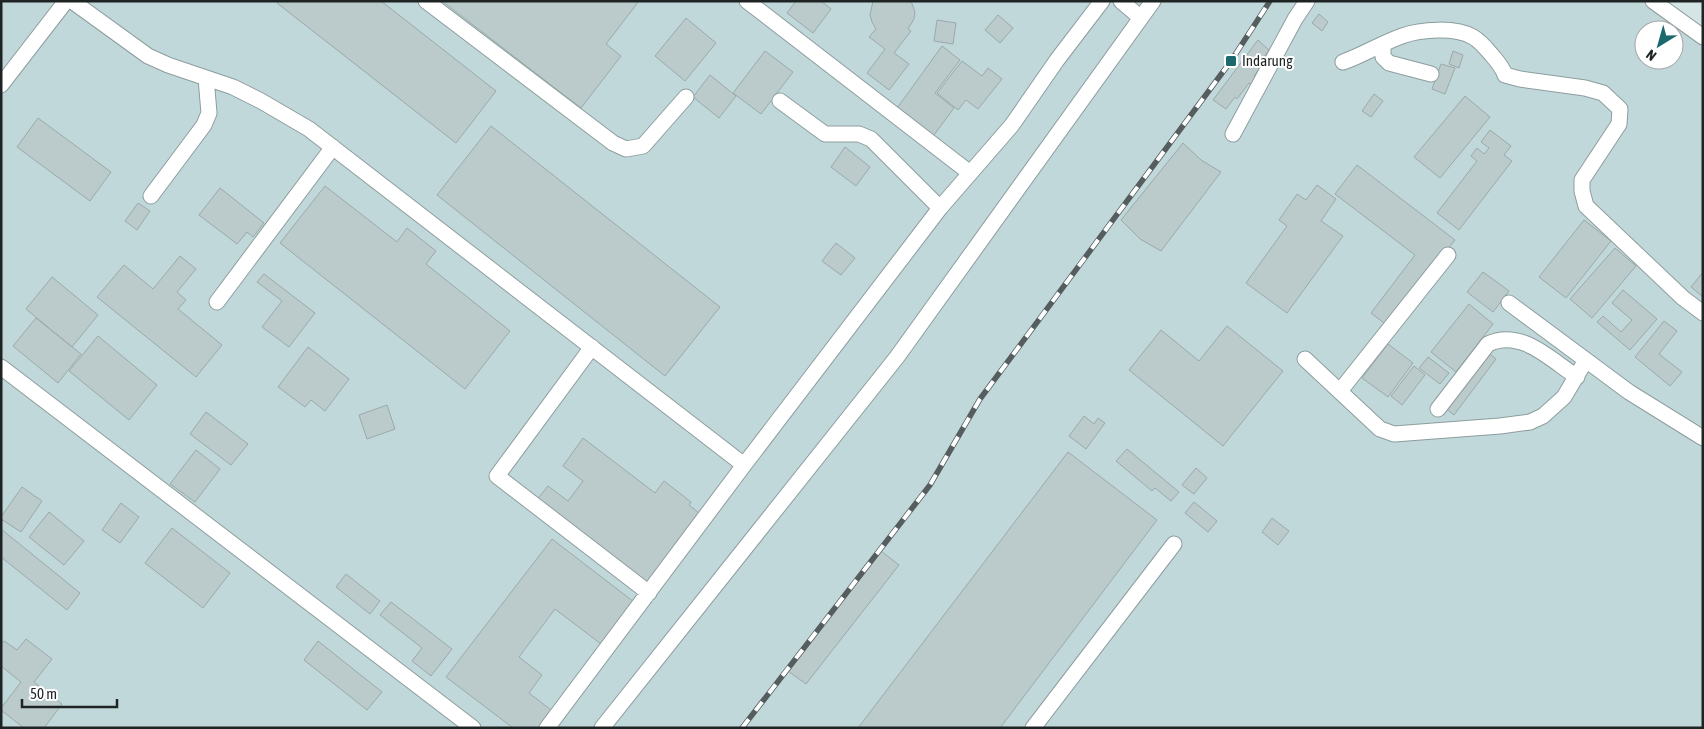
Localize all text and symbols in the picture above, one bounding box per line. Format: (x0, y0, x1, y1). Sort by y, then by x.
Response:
north arrow (1634, 20, 1684, 70)
text: N (1643, 47, 1659, 64)
place label: Indarung (1242, 52, 1293, 69)
marker: Indarung (1224, 54, 1238, 68)
scale bar (22, 676, 118, 708)
text: 50 m (30, 685, 57, 702)

